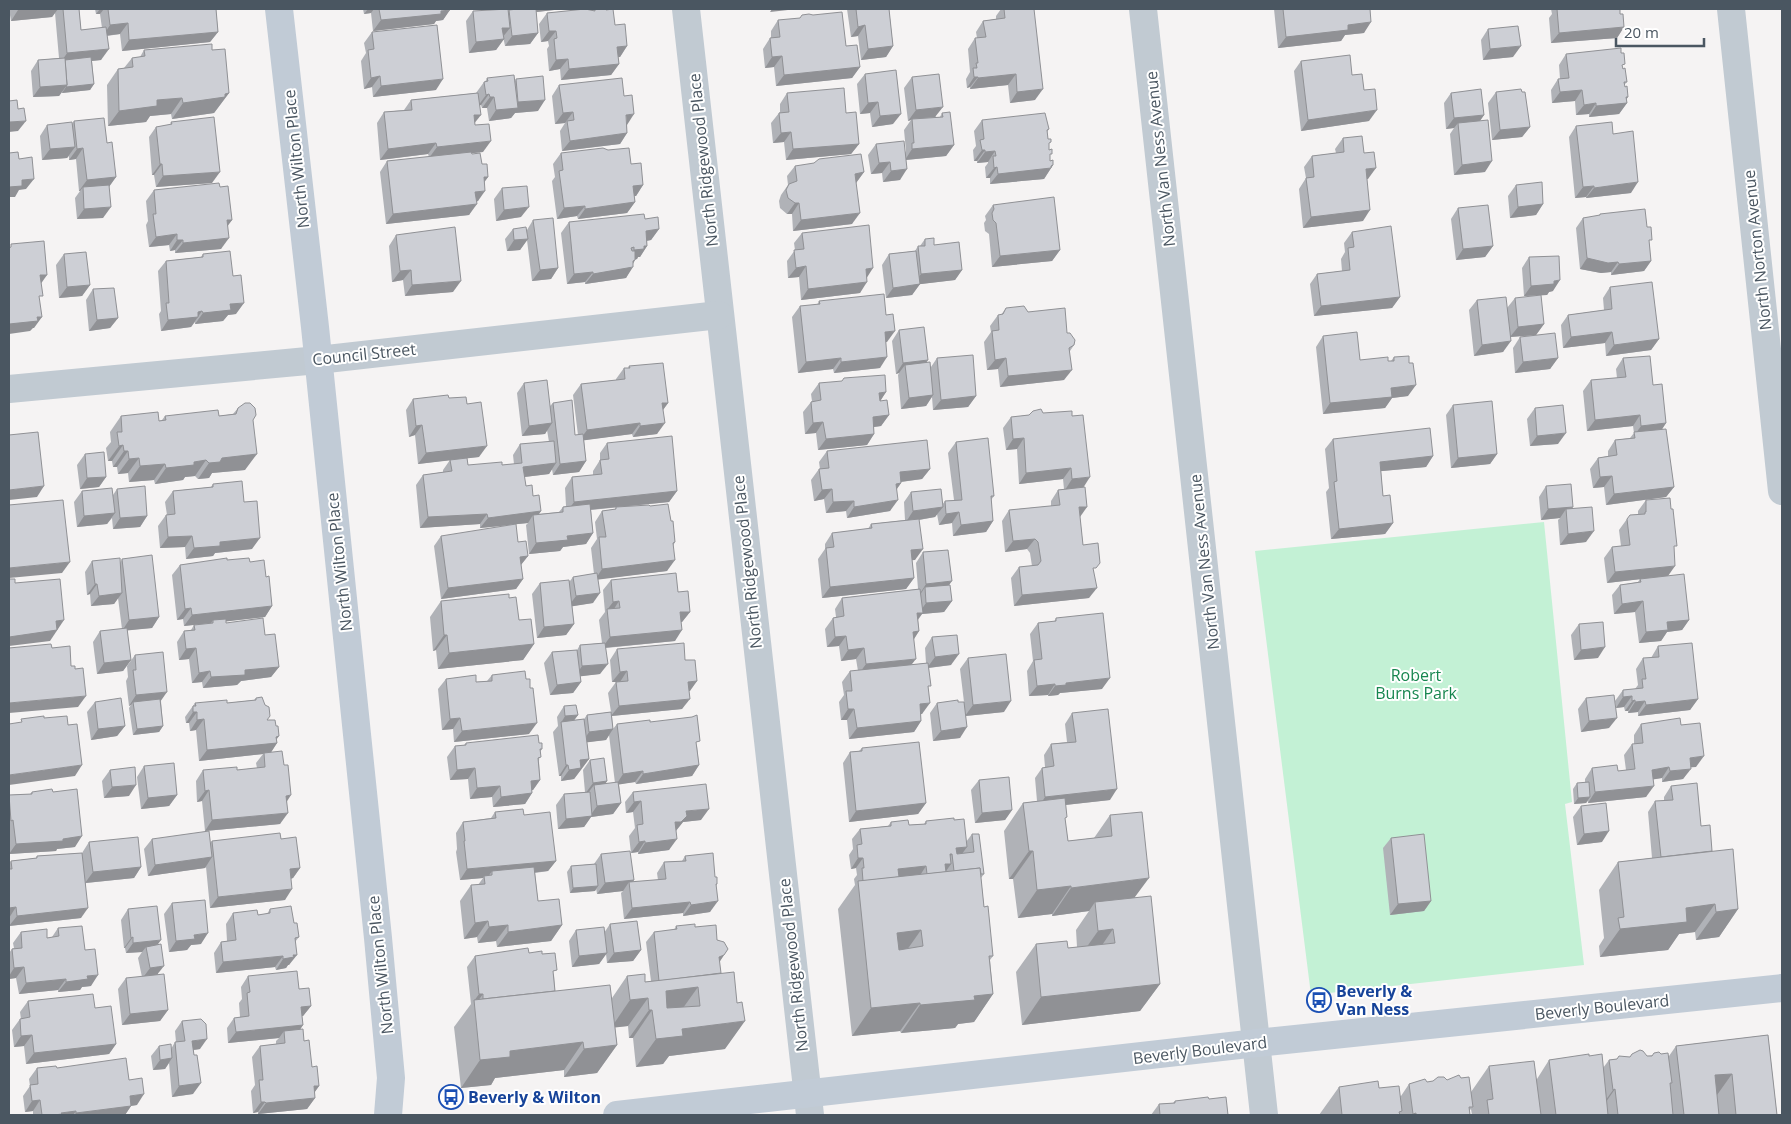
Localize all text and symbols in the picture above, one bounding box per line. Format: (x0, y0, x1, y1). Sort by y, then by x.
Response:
scale bar (1616, 15, 1704, 47)
text: 20 m (1624, 22, 1659, 42)
street label: North Van Ness Avenue (1140, 70, 1180, 248)
street label: North Ridgewood Place (683, 72, 723, 248)
street label: North Wilton Place (278, 89, 314, 229)
street label: North Norton Avenue (1738, 169, 1776, 331)
street label: Council Street (311, 338, 417, 370)
street label: North Van Ness Avenue (1184, 473, 1224, 651)
street label: North Ridgewood Place (727, 474, 767, 650)
street label: North Wilton Place (321, 492, 357, 632)
park label: Robert Burns Park (1375, 664, 1457, 704)
street label: North Ridgewood Place (773, 877, 813, 1053)
street label: North Wilton Place (362, 895, 398, 1035)
place label: Beverly & Van Ness (1336, 980, 1412, 1020)
bus stop icon: Beverly & Van Ness (1306, 987, 1332, 1013)
street label: Beverly Boulevard (1534, 989, 1670, 1025)
street label: Beverly Boulevard (1132, 1031, 1268, 1069)
bus stop icon: Beverly & Wilton (438, 1084, 464, 1110)
place label: Beverly & Wilton (468, 1086, 601, 1108)

